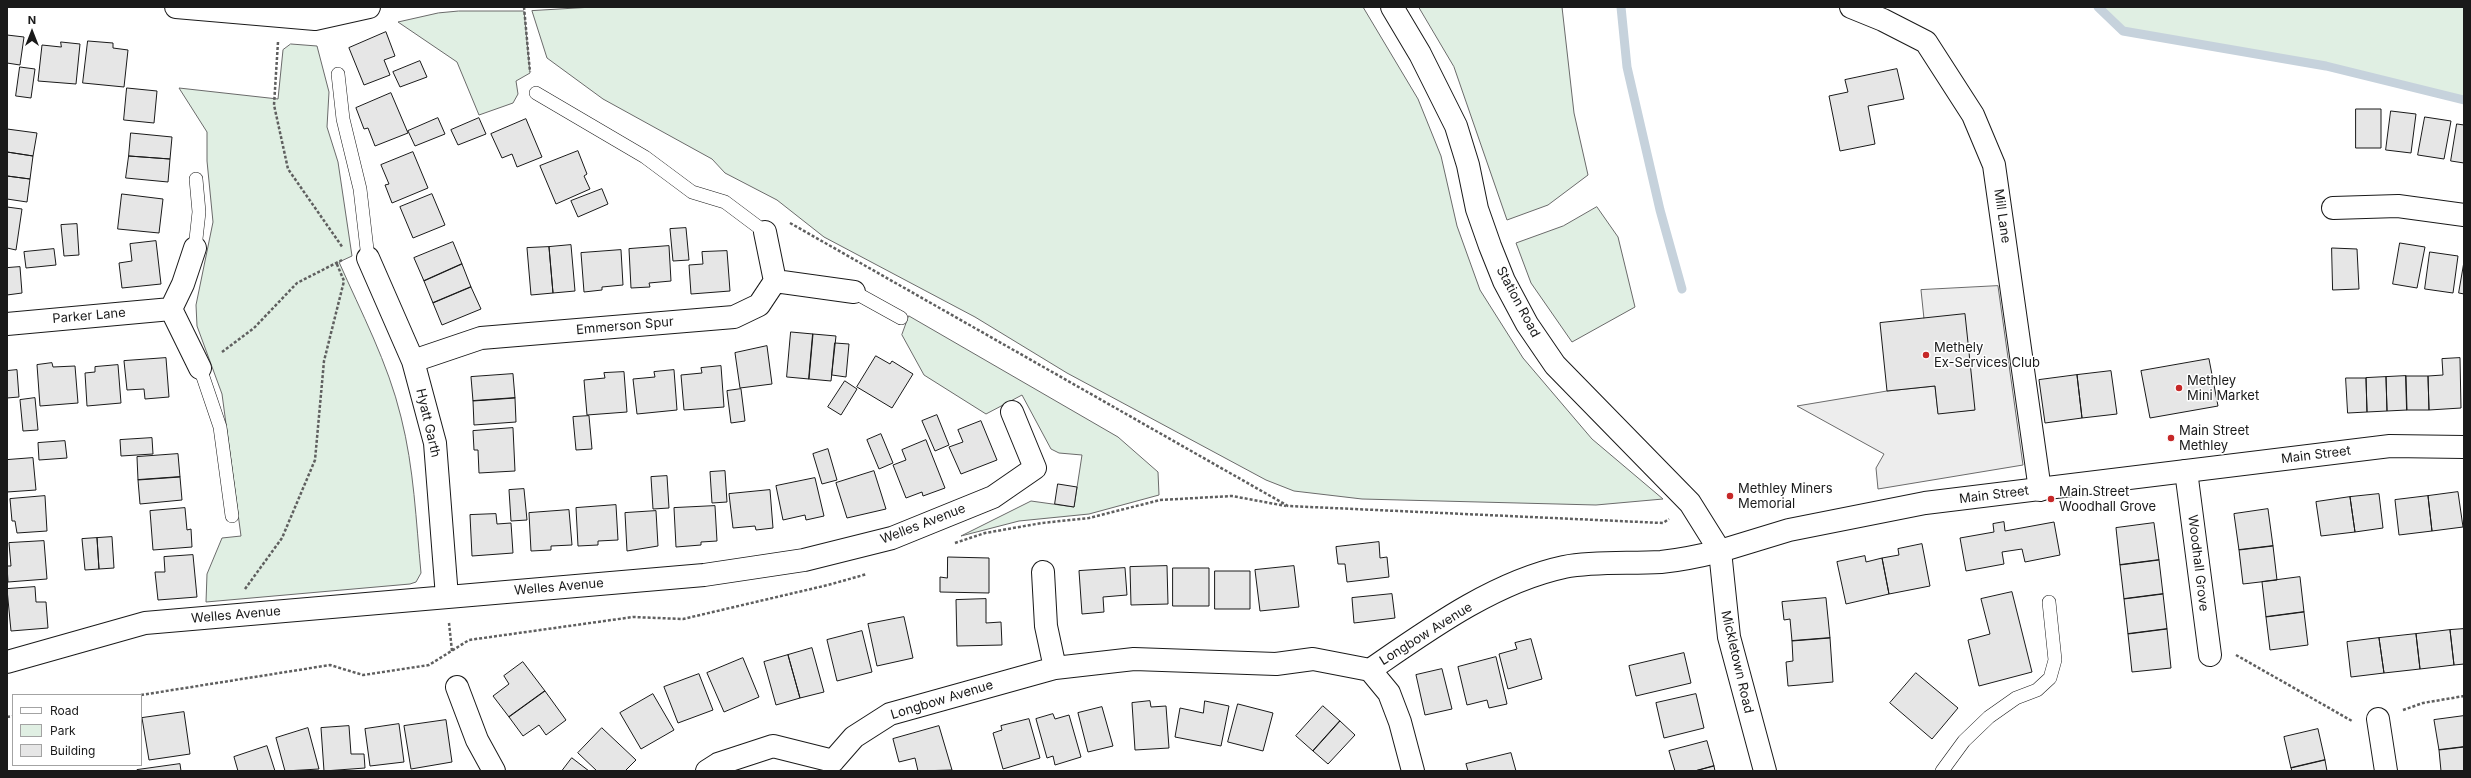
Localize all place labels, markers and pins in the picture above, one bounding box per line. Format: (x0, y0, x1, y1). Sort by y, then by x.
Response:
place label: Methely Ex-Services Club (1934, 340, 2040, 371)
marker: Methely Ex-Services Club (1921, 350, 1931, 360)
place label: Methley Mini Market (2187, 373, 2259, 404)
marker: Methley Mini Market (2174, 383, 2184, 393)
place label: Main Street Methley (2179, 423, 2249, 454)
marker: Main Street Methley (2166, 433, 2176, 443)
place label: Methley Miners Memorial (1738, 481, 1833, 512)
place label: Main Street Woodhall Grove (2059, 484, 2156, 515)
marker: Methley Miners Memorial (1725, 491, 1735, 501)
marker: Main Street Woodhall Grove (2046, 494, 2056, 504)

